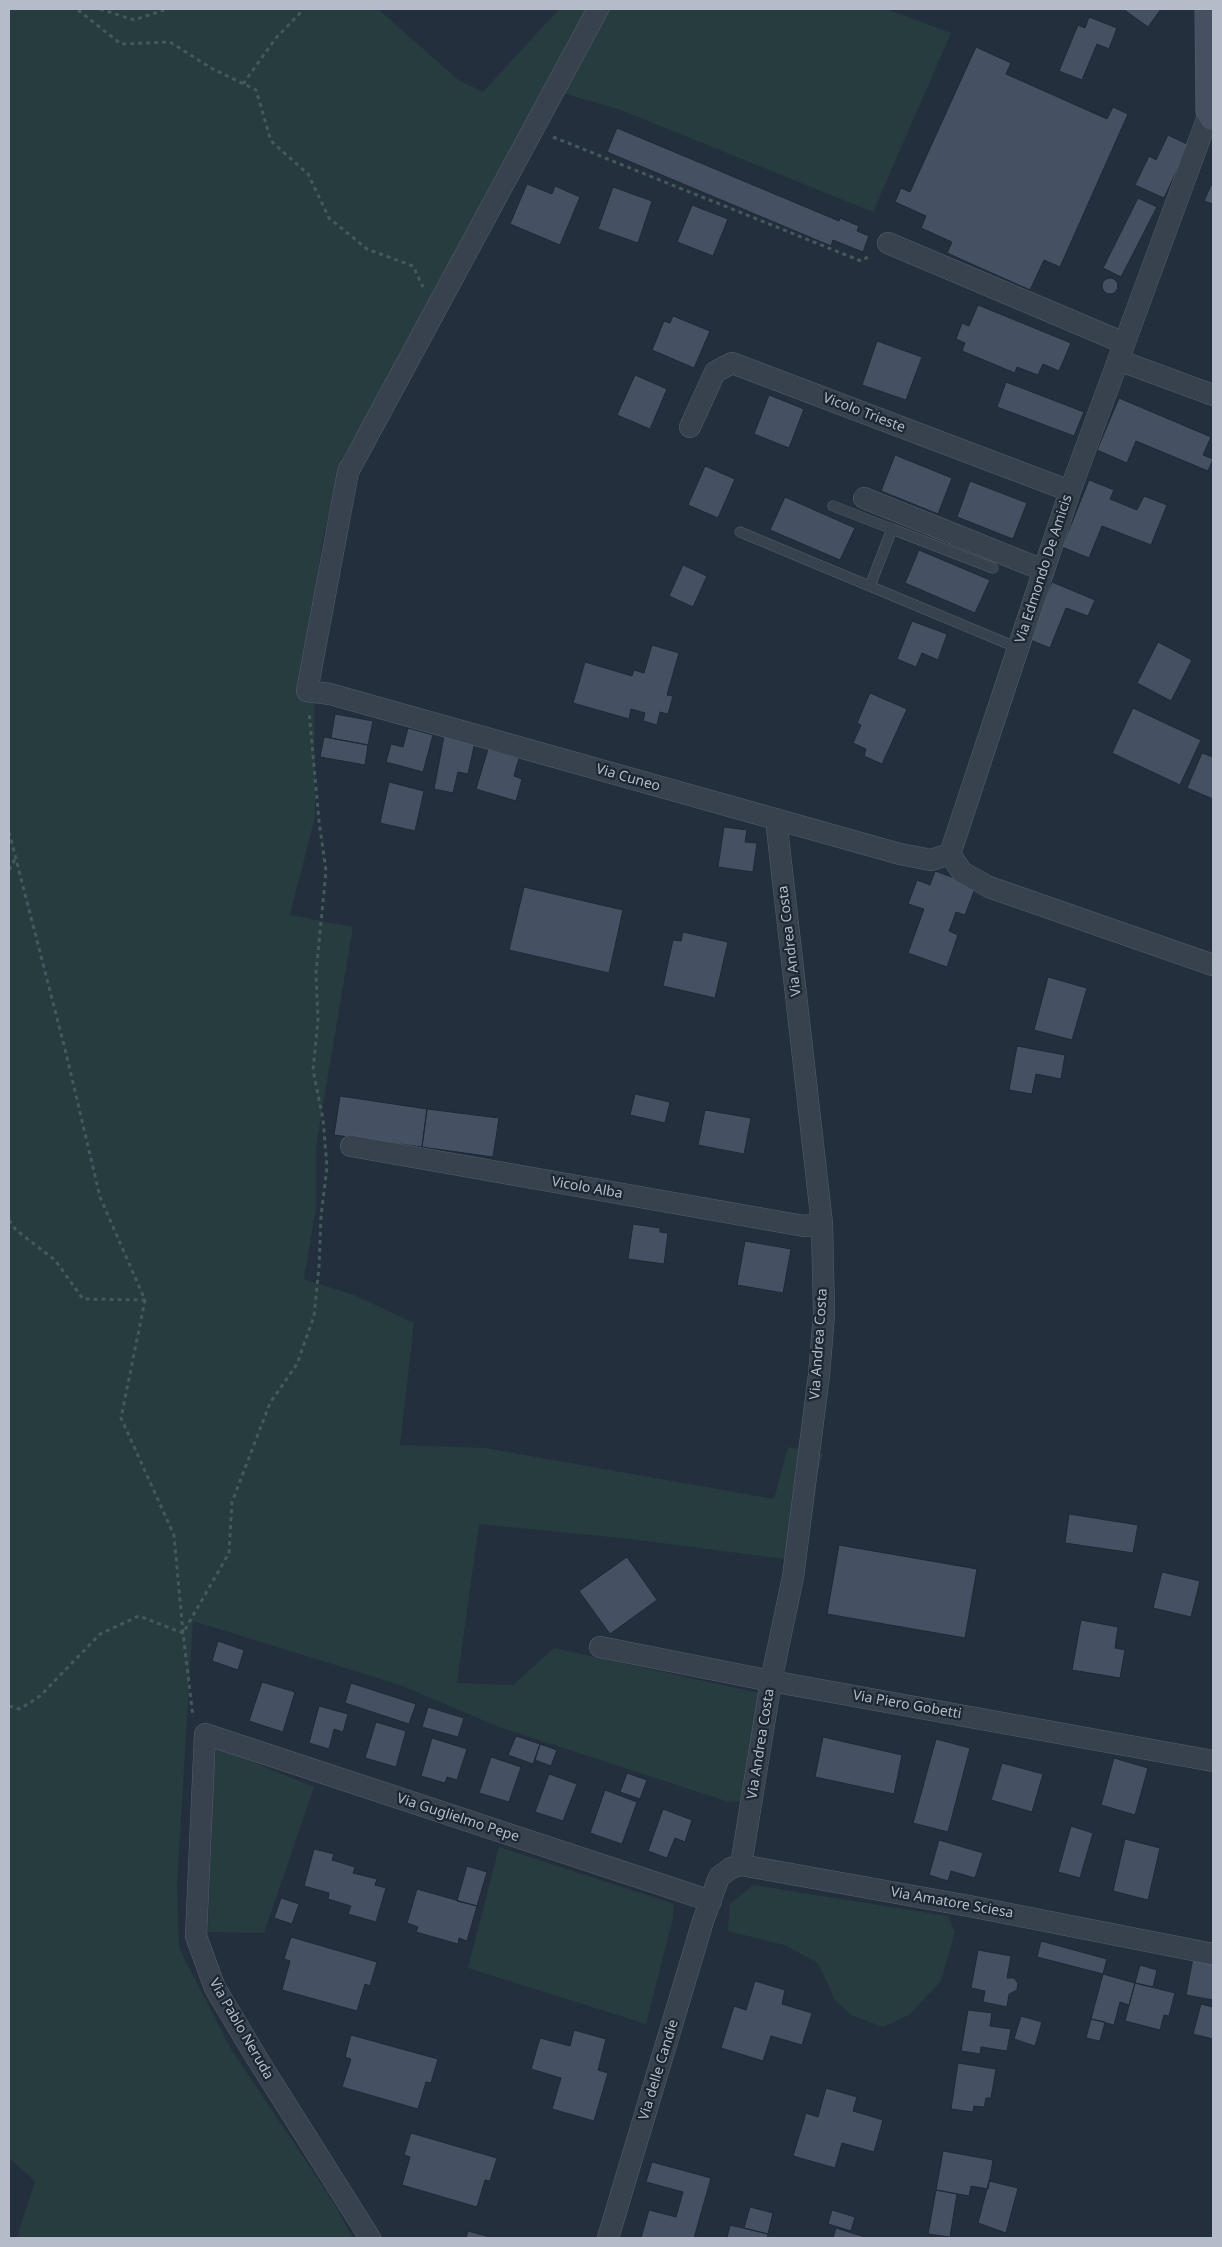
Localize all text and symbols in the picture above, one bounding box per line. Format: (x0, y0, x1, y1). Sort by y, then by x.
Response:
street label: Vicolo Trieste (820, 390, 908, 436)
street label: Via Edmondo De Amicis (1012, 493, 1076, 645)
street label: Via Cuneo (594, 761, 662, 795)
street label: Via Andrea Costa (775, 885, 805, 997)
street label: Vicolo Alba (550, 1173, 624, 1203)
street label: Via Andrea Costa (807, 1288, 831, 1400)
street label: Via Piero Gobetti (851, 1687, 963, 1723)
street label: Via Andrea Costa (744, 1688, 778, 1800)
street label: Via Guglielmo Pepe (395, 1790, 521, 1846)
street label: Via Amatore Sciesa (889, 1884, 1015, 1922)
street label: Via Pablo Neruda (205, 1976, 277, 2082)
street label: Via delle Candie (636, 2018, 682, 2122)

